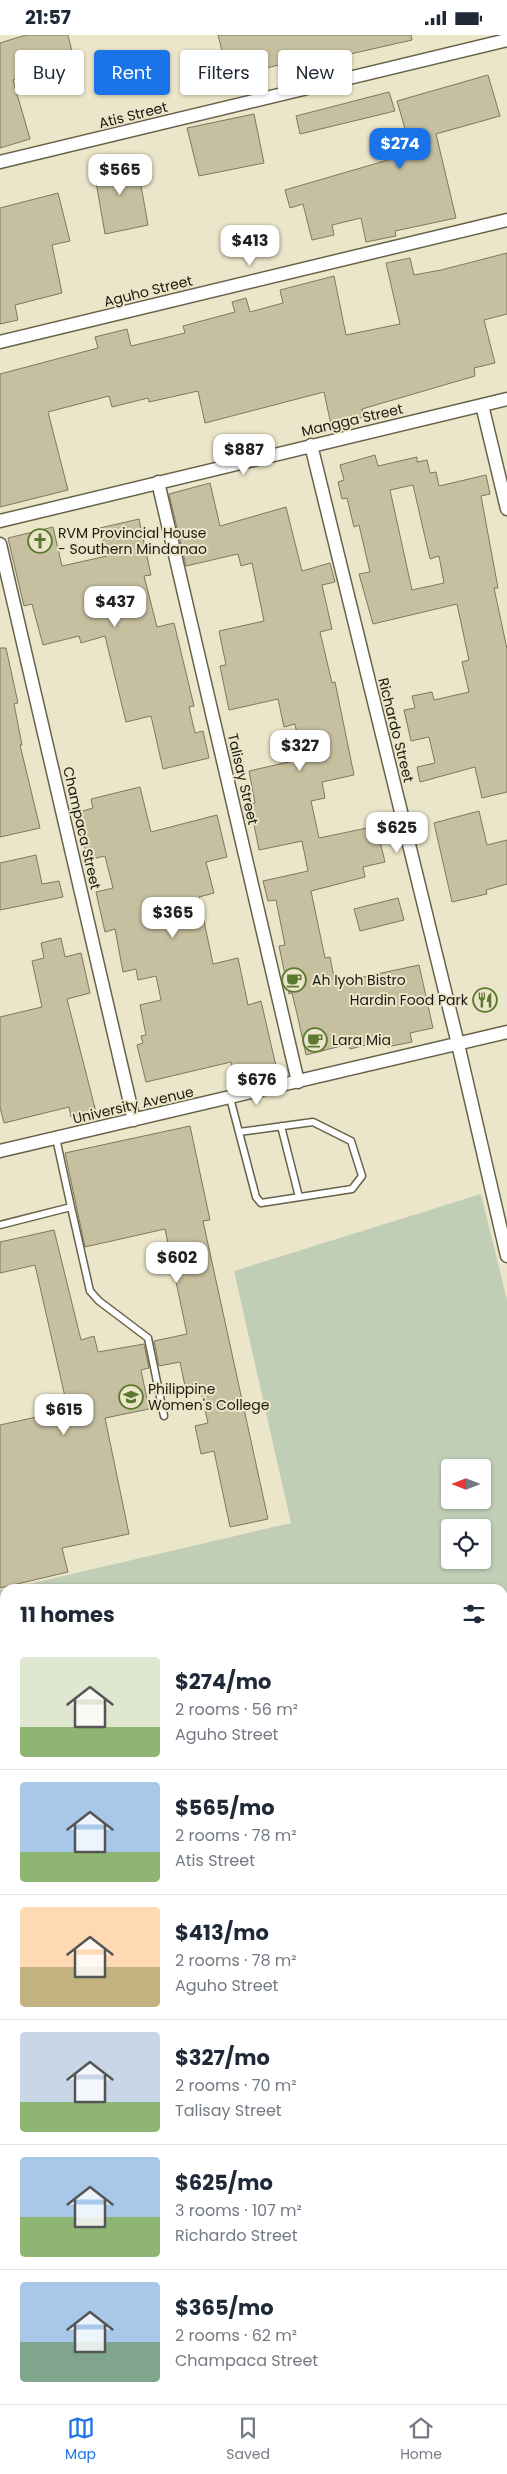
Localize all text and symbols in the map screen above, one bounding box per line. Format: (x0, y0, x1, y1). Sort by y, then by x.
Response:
text: 21:57 (25, 4, 71, 31)
chip: Buy (15, 50, 84, 95)
chip: Rent (94, 50, 170, 95)
chip: Filters (180, 50, 268, 95)
chip: New (278, 50, 352, 95)
street label: Atis Street (97, 97, 169, 133)
pin: $274 (370, 127, 430, 170)
text: $274 (380, 132, 420, 155)
pin: $565 (90, 154, 150, 196)
text: $565 (99, 158, 141, 181)
pin: $413 (220, 225, 280, 267)
text: $413 (231, 229, 269, 252)
street label: Aguho Street (102, 270, 194, 312)
street label: Mangga Street (299, 399, 405, 441)
pin: $887 (214, 433, 274, 476)
text: $887 (224, 438, 264, 461)
place label: RVM Provincial House - Southern Mindanao (58, 523, 207, 559)
church icon: RVM Provincial House - Southern Mindanao (27, 528, 53, 554)
pin: $437 (85, 585, 145, 628)
text: $437 (95, 590, 135, 613)
street label: Richardo Street (373, 676, 419, 784)
pin: $327 (270, 729, 330, 772)
street label: Talisay Street (223, 731, 263, 827)
text: $327 (281, 734, 319, 757)
street label: Champaca Street (58, 765, 106, 891)
pin: $625 (367, 811, 427, 854)
text: $625 (377, 816, 417, 839)
pin: $365 (143, 897, 203, 939)
text: $365 (153, 901, 193, 924)
cafe icon: Ah Iyoh Bistro (281, 967, 307, 993)
place label: Ah Iyoh Bistro (312, 970, 406, 990)
restaurant icon: Hardin Food Park (472, 987, 498, 1013)
place label: Hardin Food Park (350, 990, 469, 1010)
cafe icon: Lara Mia (302, 1027, 328, 1053)
place label: Lara Mia (332, 1030, 391, 1050)
pin: $676 (227, 1063, 287, 1106)
text: $676 (237, 1068, 277, 1091)
street label: University Avenue (71, 1081, 196, 1129)
pin: $602 (147, 1241, 207, 1284)
text: $602 (157, 1246, 197, 1269)
place label: Philippine Women's College (148, 1379, 270, 1415)
school or university icon: Philippine Women's College (118, 1384, 144, 1410)
pin: $615 (34, 1393, 94, 1436)
text: $615 (45, 1398, 83, 1421)
north arrow (441, 1459, 491, 1509)
map controls (441, 1459, 491, 1569)
button: locate (441, 1519, 491, 1569)
text: 11 homes (20, 1600, 115, 1629)
icon: filters (460, 1600, 488, 1628)
text: $274/mo (175, 1667, 271, 1696)
icon: home (60, 1677, 120, 1737)
text: 2 rooms · 56 m² (175, 1698, 298, 1721)
text: Aguho Street (175, 1723, 278, 1746)
text: $565/mo (175, 1793, 275, 1822)
icon: home (60, 1802, 120, 1862)
text: 2 rooms · 78 m² (175, 1824, 297, 1847)
text: Atis Street (175, 1849, 255, 1872)
text: $413/mo (175, 1918, 269, 1947)
icon: home (60, 1927, 120, 1987)
text: 2 rooms · 78 m² (175, 1949, 297, 1972)
text: Aguho Street (175, 1974, 278, 1997)
text: $327/mo (175, 2043, 270, 2072)
icon: home (60, 2052, 120, 2112)
text: 2 rooms · 70 m² (175, 2074, 297, 2097)
text: Talisay Street (175, 2099, 282, 2122)
text: $625/mo (175, 2168, 273, 2197)
icon: home (60, 2177, 120, 2237)
text: 3 rooms · 107 m² (175, 2199, 302, 2222)
text: Richardo Street (175, 2224, 298, 2247)
text: $365/mo (175, 2293, 274, 2322)
icon: home (60, 2302, 120, 2362)
text: 2 rooms · 62 m² (175, 2324, 297, 2347)
text: Champaca Street (175, 2349, 318, 2372)
tab: Map (65, 2414, 96, 2465)
tab: Saved (226, 2414, 270, 2465)
tab: Home (400, 2414, 442, 2465)

